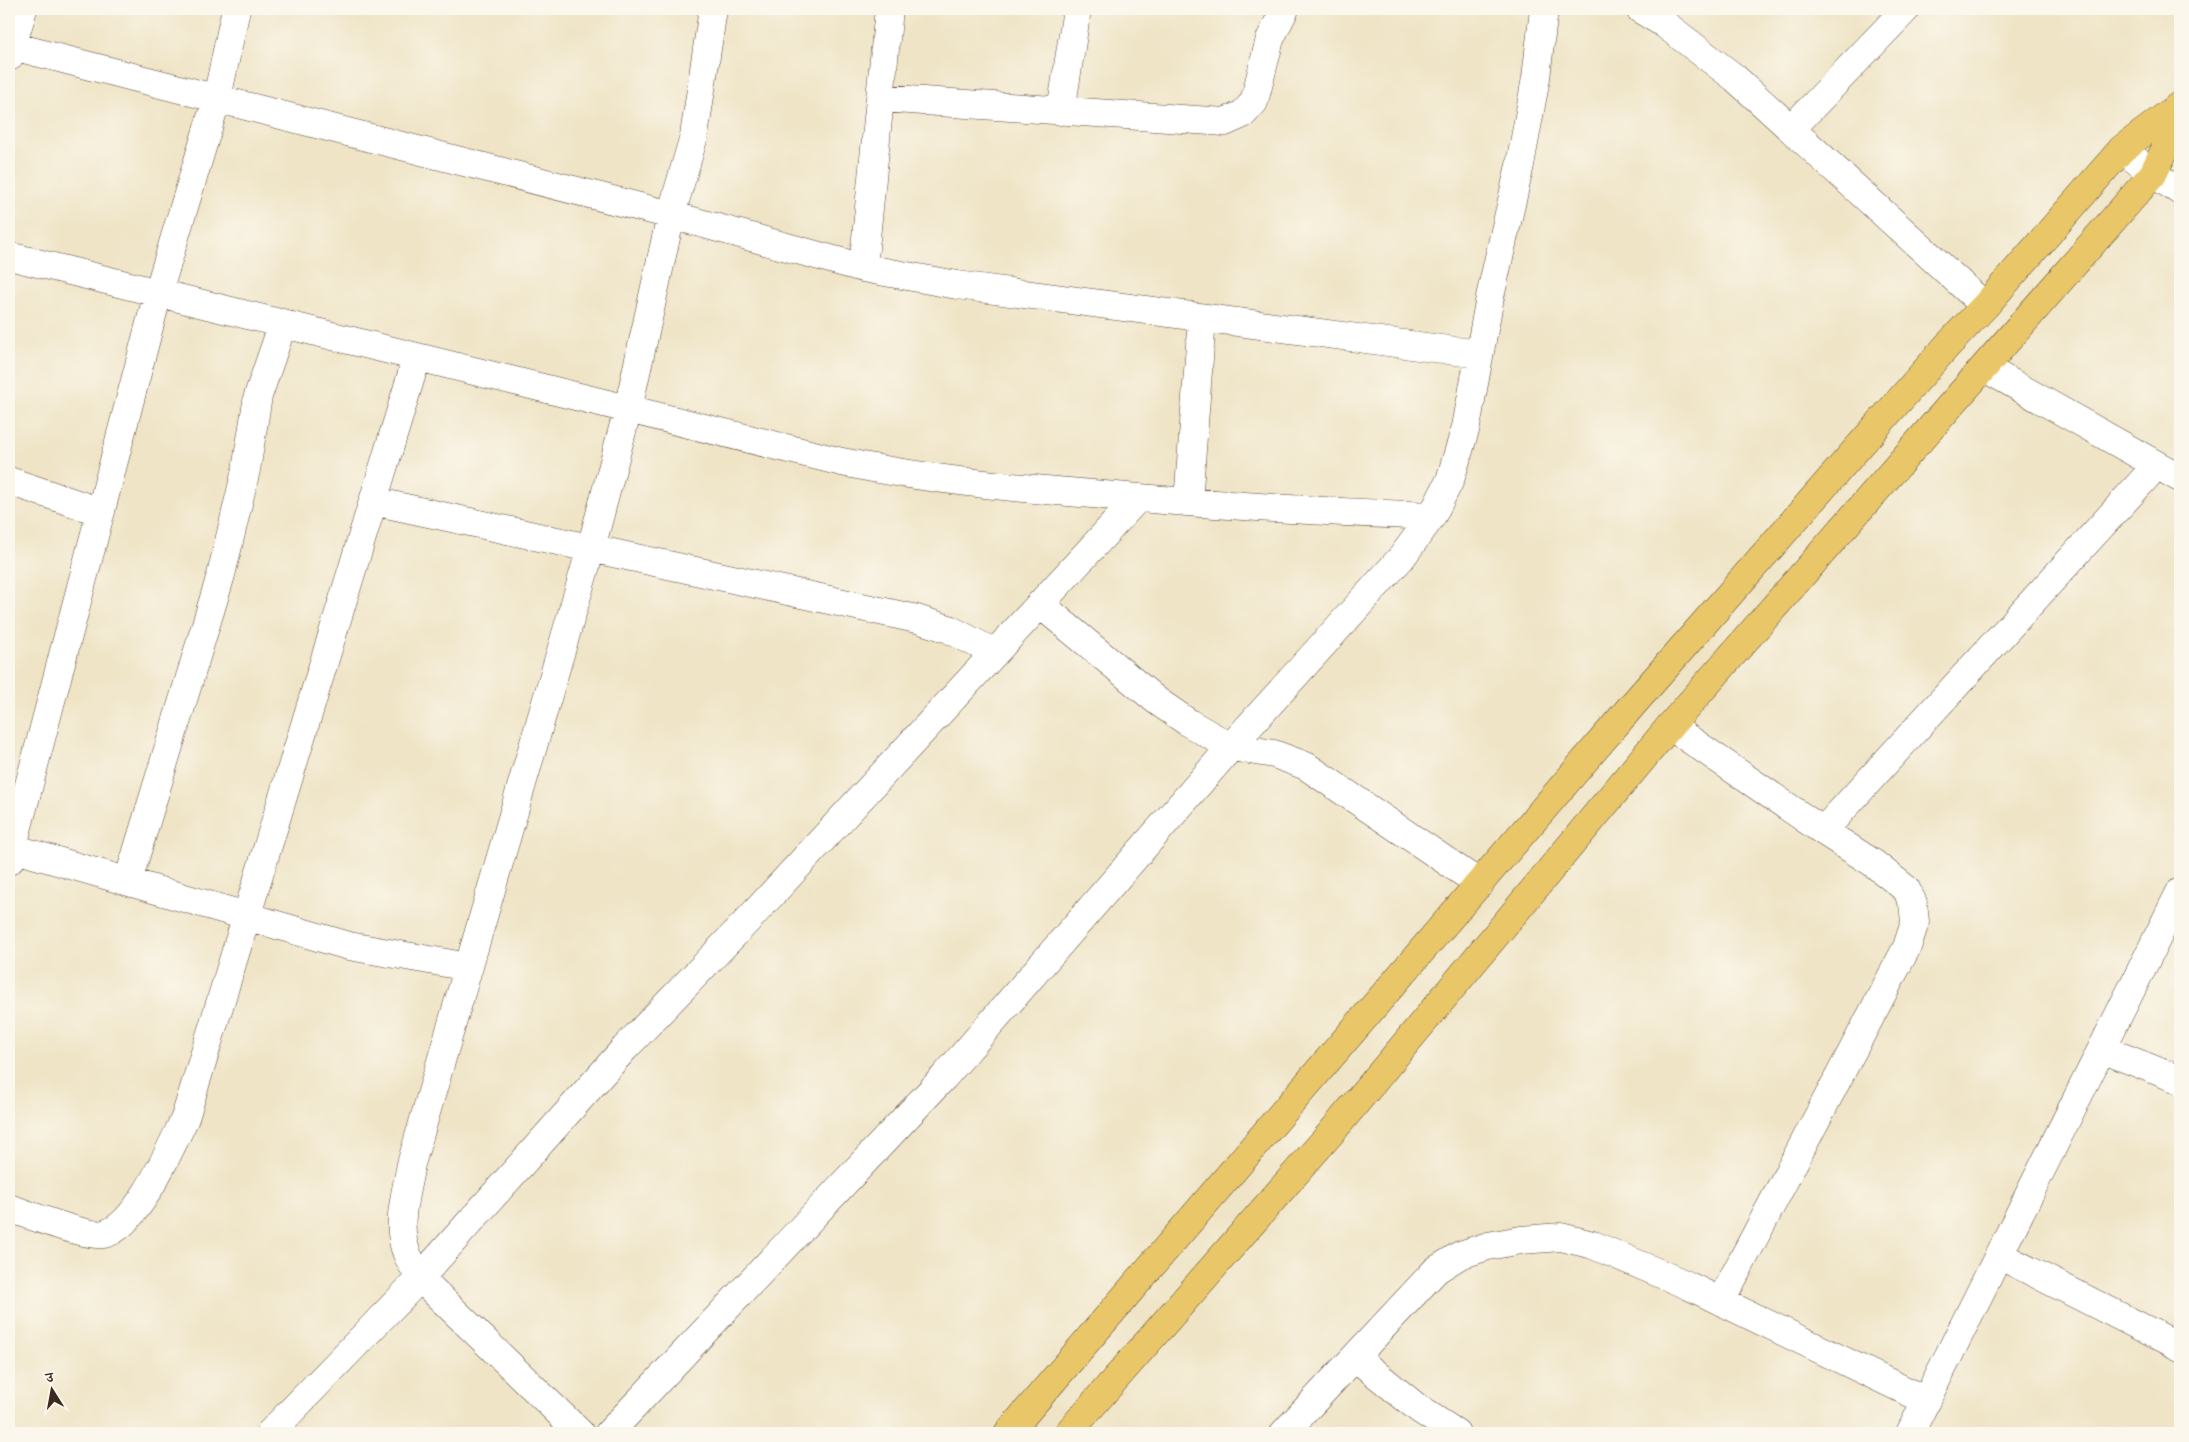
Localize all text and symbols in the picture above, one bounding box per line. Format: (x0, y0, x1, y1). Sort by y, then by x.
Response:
north arrow (28, 1364, 78, 1414)
text: उ (43, 1368, 56, 1388)

